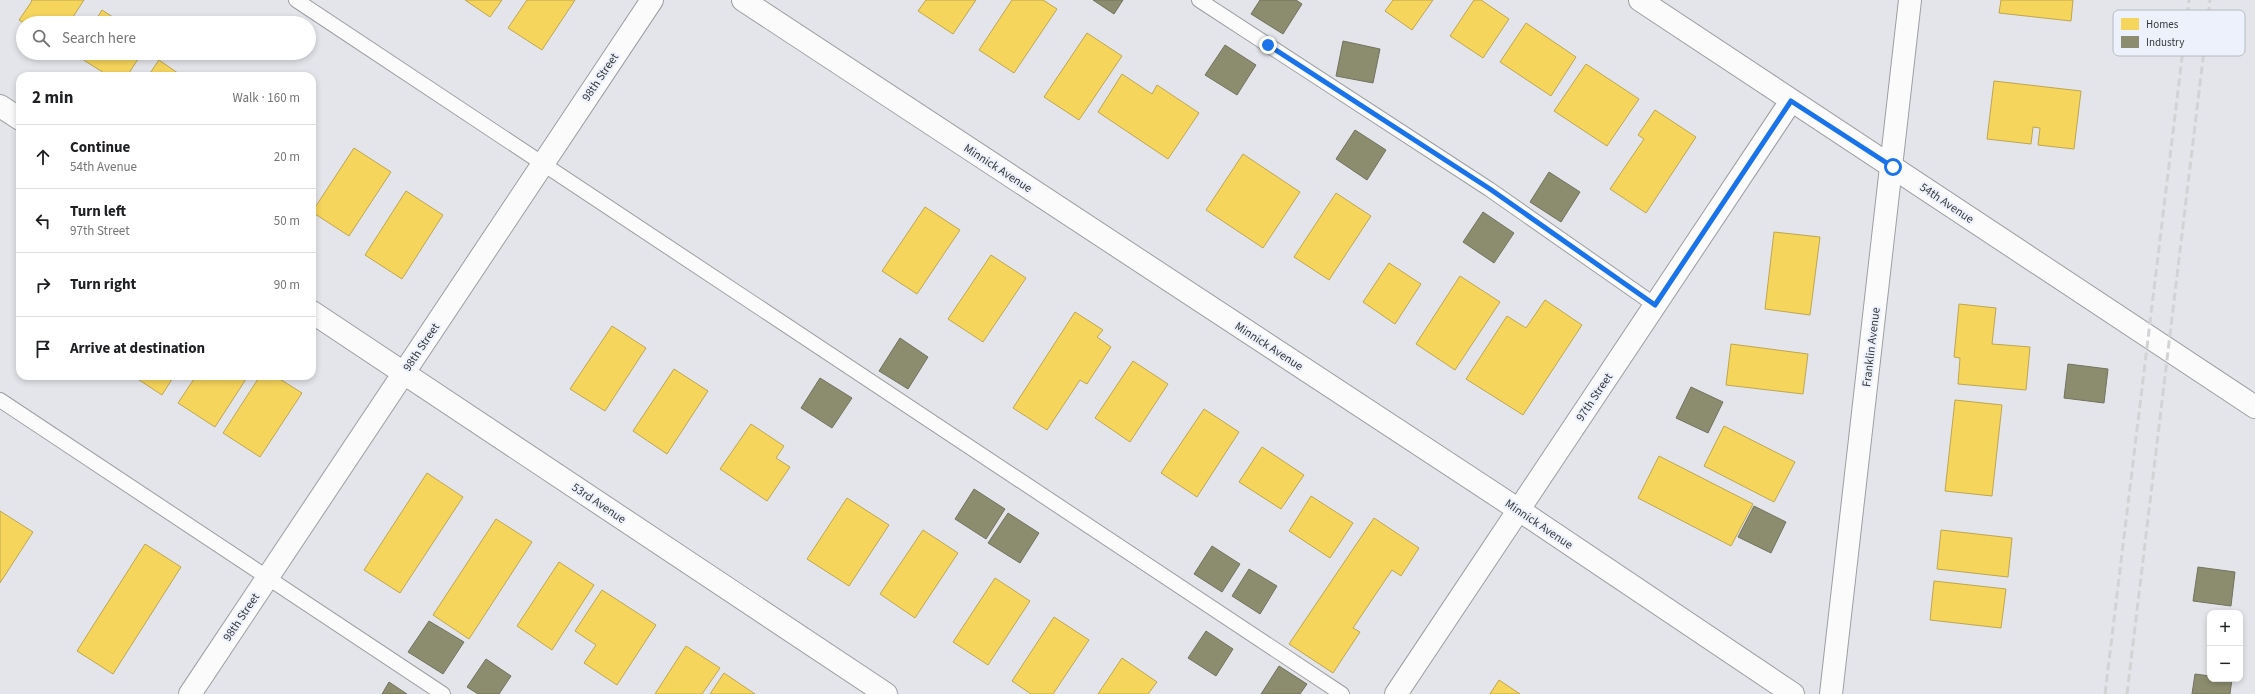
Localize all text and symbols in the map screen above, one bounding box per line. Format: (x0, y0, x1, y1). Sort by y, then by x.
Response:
legend (2113, 10, 2245, 56)
search box (16, 16, 316, 60)
text: Homes (2146, 17, 2179, 32)
icon: search (30, 27, 52, 49)
text: Search here (62, 28, 136, 49)
text: Industry (2146, 35, 2184, 50)
route end (1259, 36, 1277, 54)
street label: 98th Street (578, 50, 623, 105)
text: 2 min (32, 86, 73, 110)
text: Walk · 160 m (232, 89, 300, 107)
text: Continue (70, 137, 130, 158)
street label: Minnick Avenue (960, 140, 1035, 197)
icon: ahead (32, 146, 54, 168)
text: 20 m (274, 148, 300, 166)
text: 54th Avenue (70, 158, 137, 176)
route start (1884, 158, 1902, 176)
street label: 54th Avenue (1916, 179, 1977, 228)
text: Turn left (70, 201, 126, 222)
icon: left (32, 210, 54, 232)
text: 50 m (274, 212, 300, 230)
text: 97th Street (70, 222, 130, 240)
icon: right (32, 274, 54, 296)
text: Turn right (70, 274, 136, 295)
text: 90 m (274, 276, 300, 294)
street label: Franklin Avenue (1858, 306, 1885, 388)
street label: Minnick Avenue (1231, 318, 1306, 375)
street label: 98th Street (399, 320, 444, 375)
icon: arrive (32, 338, 54, 360)
text: Arrive at destination (70, 338, 205, 359)
street label: 97th Street (1572, 370, 1617, 425)
street label: 53rd Avenue (568, 479, 629, 528)
street label: Minnick Avenue (1501, 495, 1576, 553)
street label: 98th Street (219, 590, 264, 645)
map controls (2207, 610, 2243, 682)
button: + (2207, 610, 2243, 646)
button: − (2207, 646, 2243, 682)

